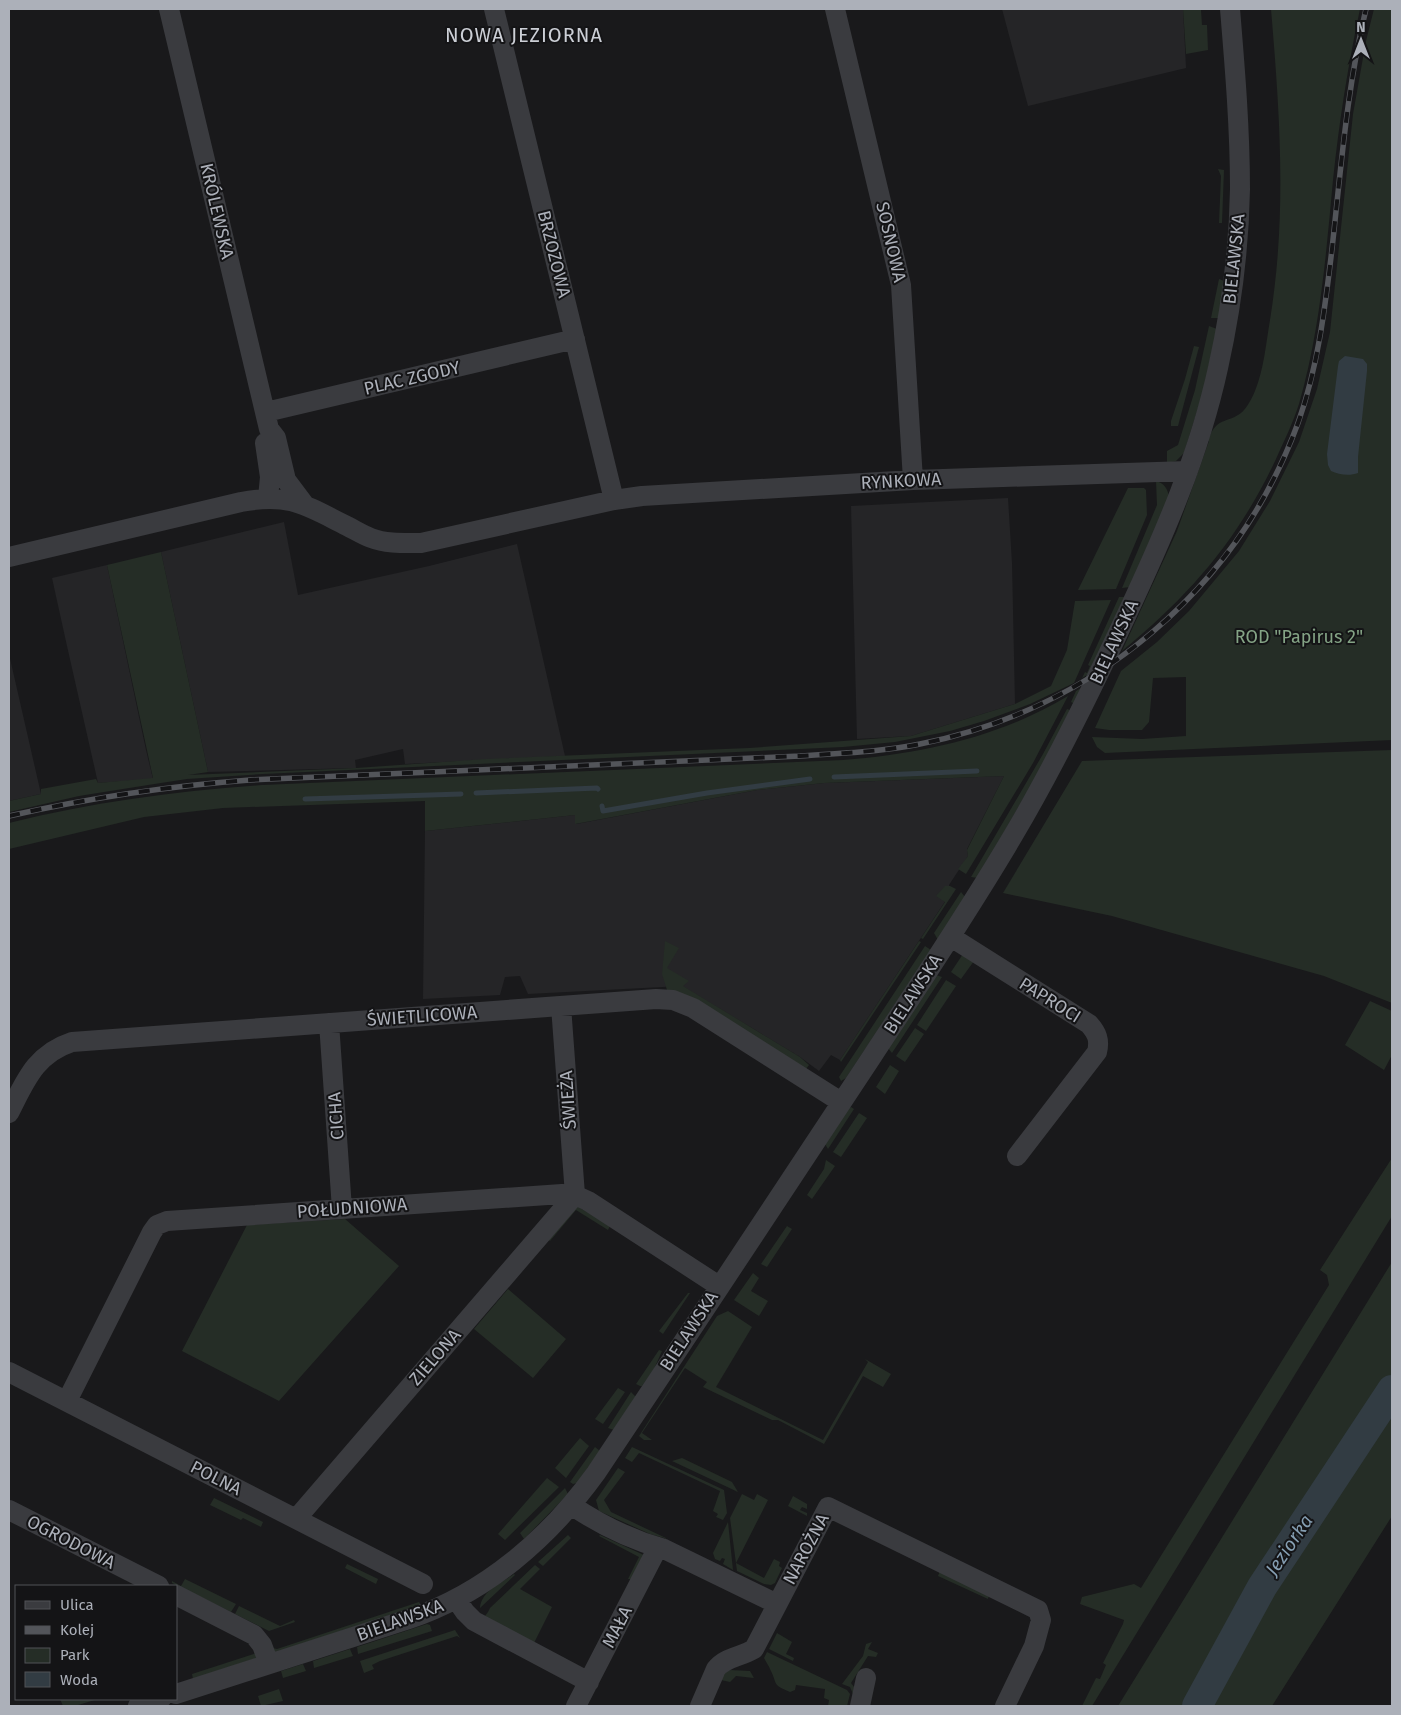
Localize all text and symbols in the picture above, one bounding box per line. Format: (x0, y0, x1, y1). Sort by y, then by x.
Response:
north arrow (1336, 15, 1386, 65)
text: N (1356, 19, 1366, 36)
district label: NOWA JEZIORNA (445, 23, 603, 47)
street label: KRÓLEWSKA (195, 161, 239, 262)
street label: SOSNOWA (871, 200, 911, 285)
street label: BRZOZOWA (533, 208, 576, 301)
street label: BIELAWSKA (1218, 212, 1250, 305)
street label: PLAC ZGODY (362, 356, 462, 400)
street label: RYNKOWA (860, 468, 943, 494)
street label: BIELAWSKA (1085, 596, 1143, 688)
park label: ROD "Papirus 2" (1235, 626, 1363, 648)
street label: BIELAWSKA (879, 949, 947, 1038)
street label: PAPROCI (1015, 972, 1085, 1028)
street label: ŚWIETLICOWA (366, 1001, 478, 1031)
street label: ŚWIEŻA (555, 1069, 581, 1130)
street label: CICHA (323, 1091, 349, 1141)
street label: POŁUDNIOWA (296, 1193, 409, 1223)
street label: BIELAWSKA (655, 1286, 723, 1375)
street label: ZIELONA (405, 1324, 466, 1390)
street label: POLNA (187, 1456, 246, 1500)
street label: NAROŻNA (778, 1509, 834, 1588)
street label: OGRODOWA (23, 1510, 119, 1574)
water label: Jeziorka (1260, 1510, 1318, 1581)
legend (15, 1585, 178, 1700)
street label: BIELAWSKA (354, 1594, 447, 1646)
text: Ulica (60, 1596, 94, 1614)
street label: MAŁA (597, 1602, 637, 1652)
text: Kolej (60, 1621, 94, 1639)
text: Park (60, 1646, 90, 1664)
text: Woda (60, 1671, 98, 1689)

